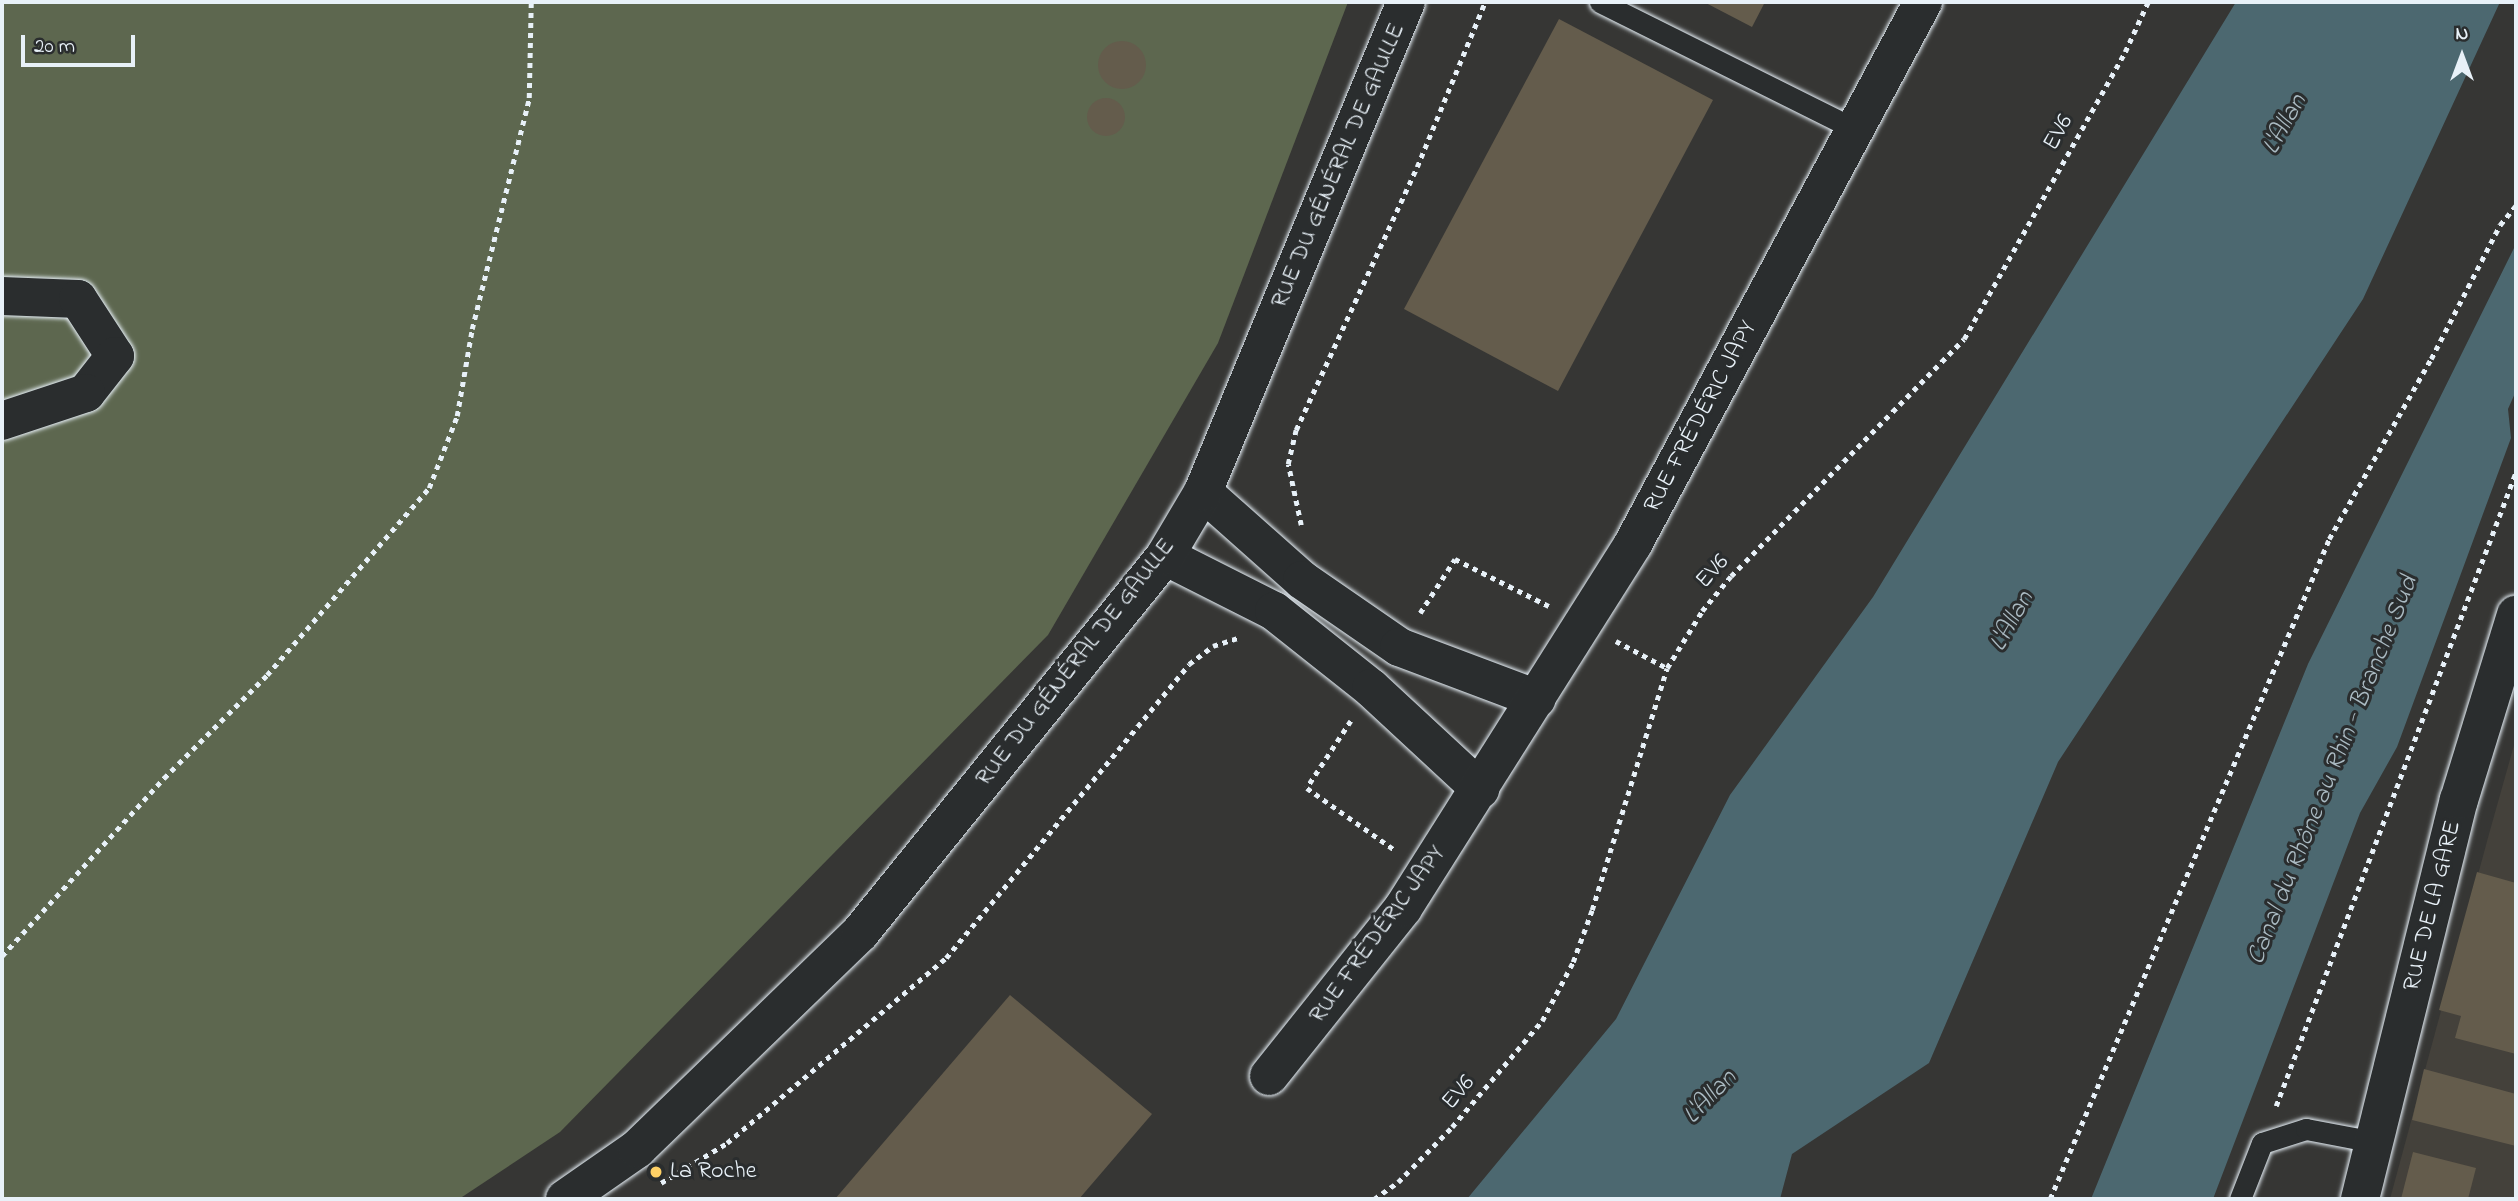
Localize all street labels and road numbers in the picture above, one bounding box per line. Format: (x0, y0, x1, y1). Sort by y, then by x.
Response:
street label: RUE DU GÉNÉRAL DE GAULLE (1266, 19, 1412, 313)
street label: EV6 (2038, 110, 2080, 156)
street label: RUE FRÉDÉRIC JAPY (1638, 316, 1764, 518)
street label: RUE DU GÉNÉRAL DE GAULLE (970, 533, 1182, 793)
street label: EV6 (1690, 549, 1736, 595)
street label: RUE DE LA GARE (2398, 818, 2468, 994)
street label: RUE FRÉDÉRIC JAPY (1304, 841, 1452, 1029)
street label: EV6 (1436, 1070, 1482, 1116)

